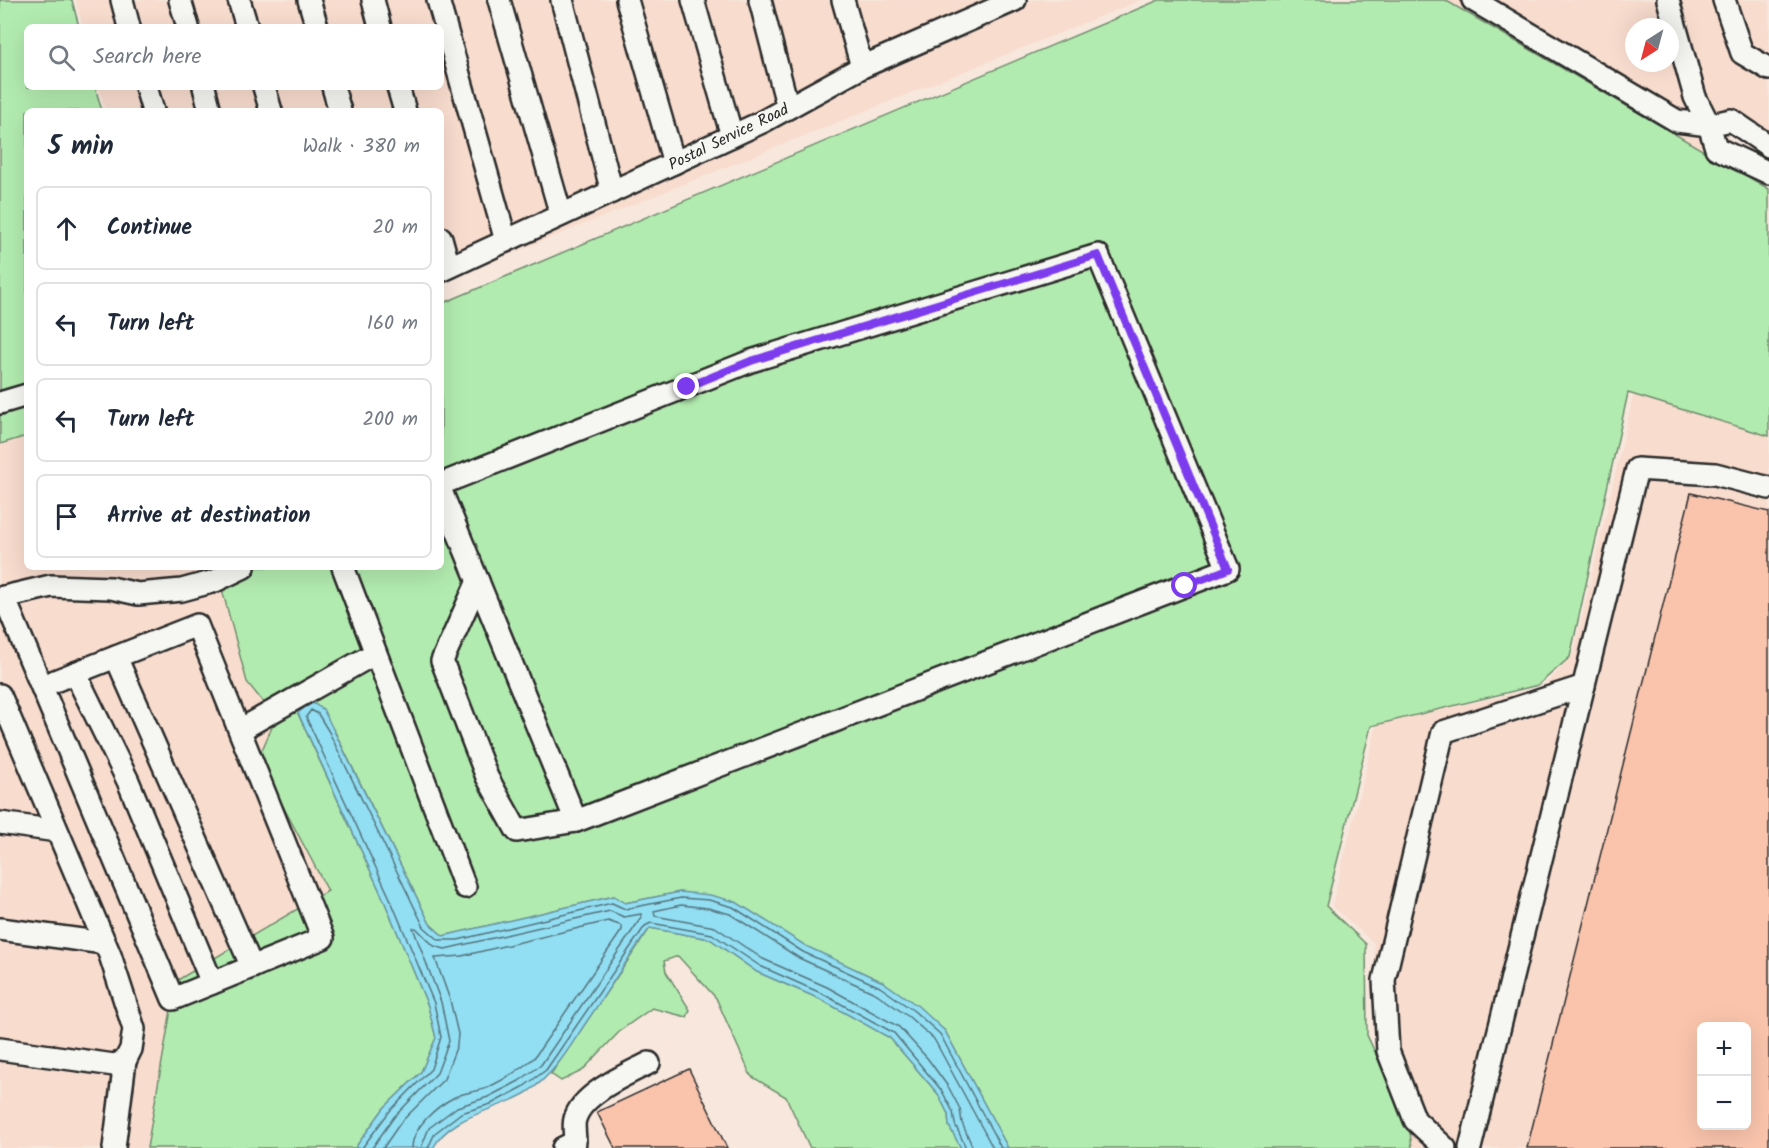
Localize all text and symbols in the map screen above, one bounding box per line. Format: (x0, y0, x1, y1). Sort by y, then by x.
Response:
north arrow (1625, 18, 1679, 72)
search box (24, 24, 444, 90)
text: Search here (93, 40, 201, 75)
icon: search (45, 41, 78, 74)
street label: Postal Service Road (664, 97, 794, 177)
text: 5 min (48, 126, 114, 168)
text: Walk · 380 m (303, 131, 420, 163)
text: Continue (107, 211, 192, 246)
icon: ahead (50, 212, 83, 245)
text: 20 m (372, 212, 418, 244)
text: Turn left (107, 307, 194, 342)
icon: left (50, 308, 83, 341)
text: 160 m (367, 308, 418, 340)
route end (673, 373, 699, 399)
text: Turn left (107, 403, 194, 438)
icon: left (50, 404, 83, 437)
text: 200 m (362, 404, 418, 436)
text: Arrive at destination (107, 499, 310, 534)
icon: arrive (50, 500, 83, 533)
route start (1171, 572, 1197, 598)
map controls (1697, 1022, 1751, 1130)
button: + (1697, 1022, 1751, 1076)
button: − (1697, 1076, 1751, 1130)

